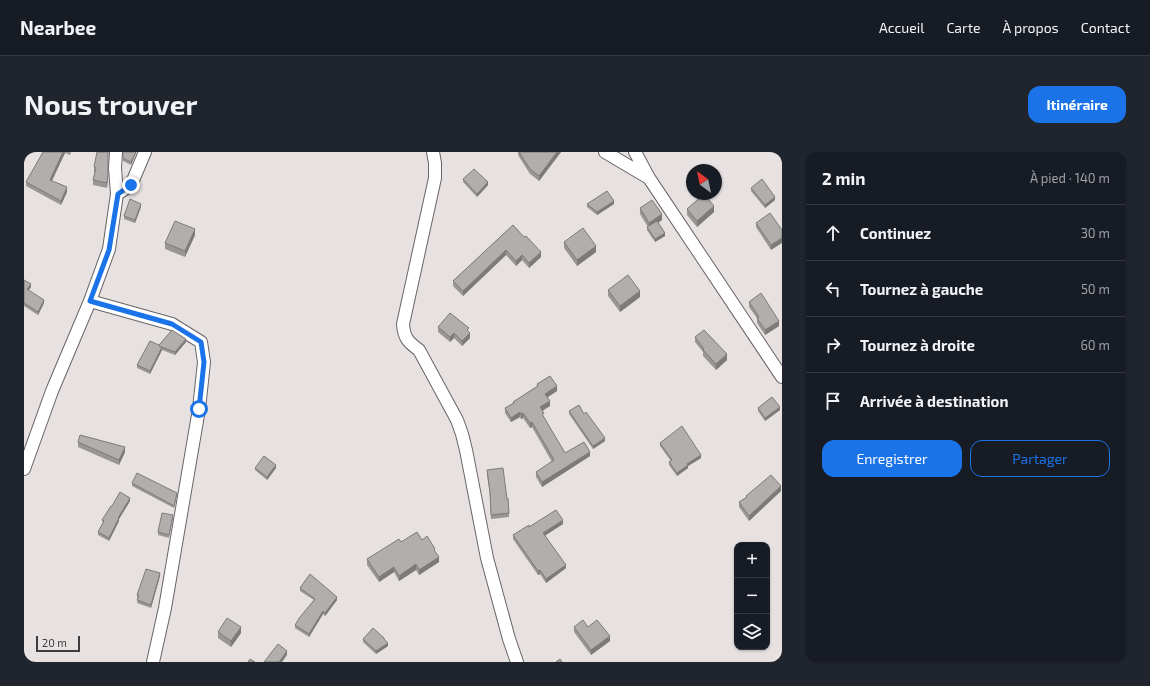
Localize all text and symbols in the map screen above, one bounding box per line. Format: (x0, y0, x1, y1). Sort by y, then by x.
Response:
text: Nearbee (20, 16, 96, 39)
text: Accueil (879, 19, 924, 36)
text: Carte (946, 19, 981, 36)
text: À propos (1003, 19, 1059, 36)
text: Contact (1081, 19, 1130, 36)
button: Itinéraire (1028, 86, 1126, 123)
text: Nous trouver (24, 87, 197, 121)
north arrow (686, 164, 722, 200)
text: 2 min (822, 168, 865, 188)
text: À pied · 140 m (1030, 170, 1110, 186)
route end (122, 176, 140, 194)
icon: ahead (822, 222, 844, 244)
text: Continuez (860, 224, 931, 242)
text: 30 m (1081, 225, 1110, 241)
icon: left (822, 278, 844, 300)
text: Tournez à gauche (860, 280, 983, 298)
text: 50 m (1081, 281, 1110, 297)
icon: right (822, 334, 844, 356)
text: Tournez à droite (860, 336, 975, 354)
text: 60 m (1080, 337, 1110, 353)
icon: arrive (822, 390, 844, 412)
text: Arrivée à destination (860, 392, 1008, 410)
route start (190, 400, 208, 418)
button: Enregistrer (822, 440, 962, 477)
button: Partager (970, 440, 1110, 477)
map controls (734, 542, 770, 650)
button: + (734, 542, 770, 578)
button: − (734, 578, 770, 614)
button: layers (734, 614, 770, 650)
scale bar (36, 634, 80, 653)
text: 20 m (42, 636, 67, 649)

